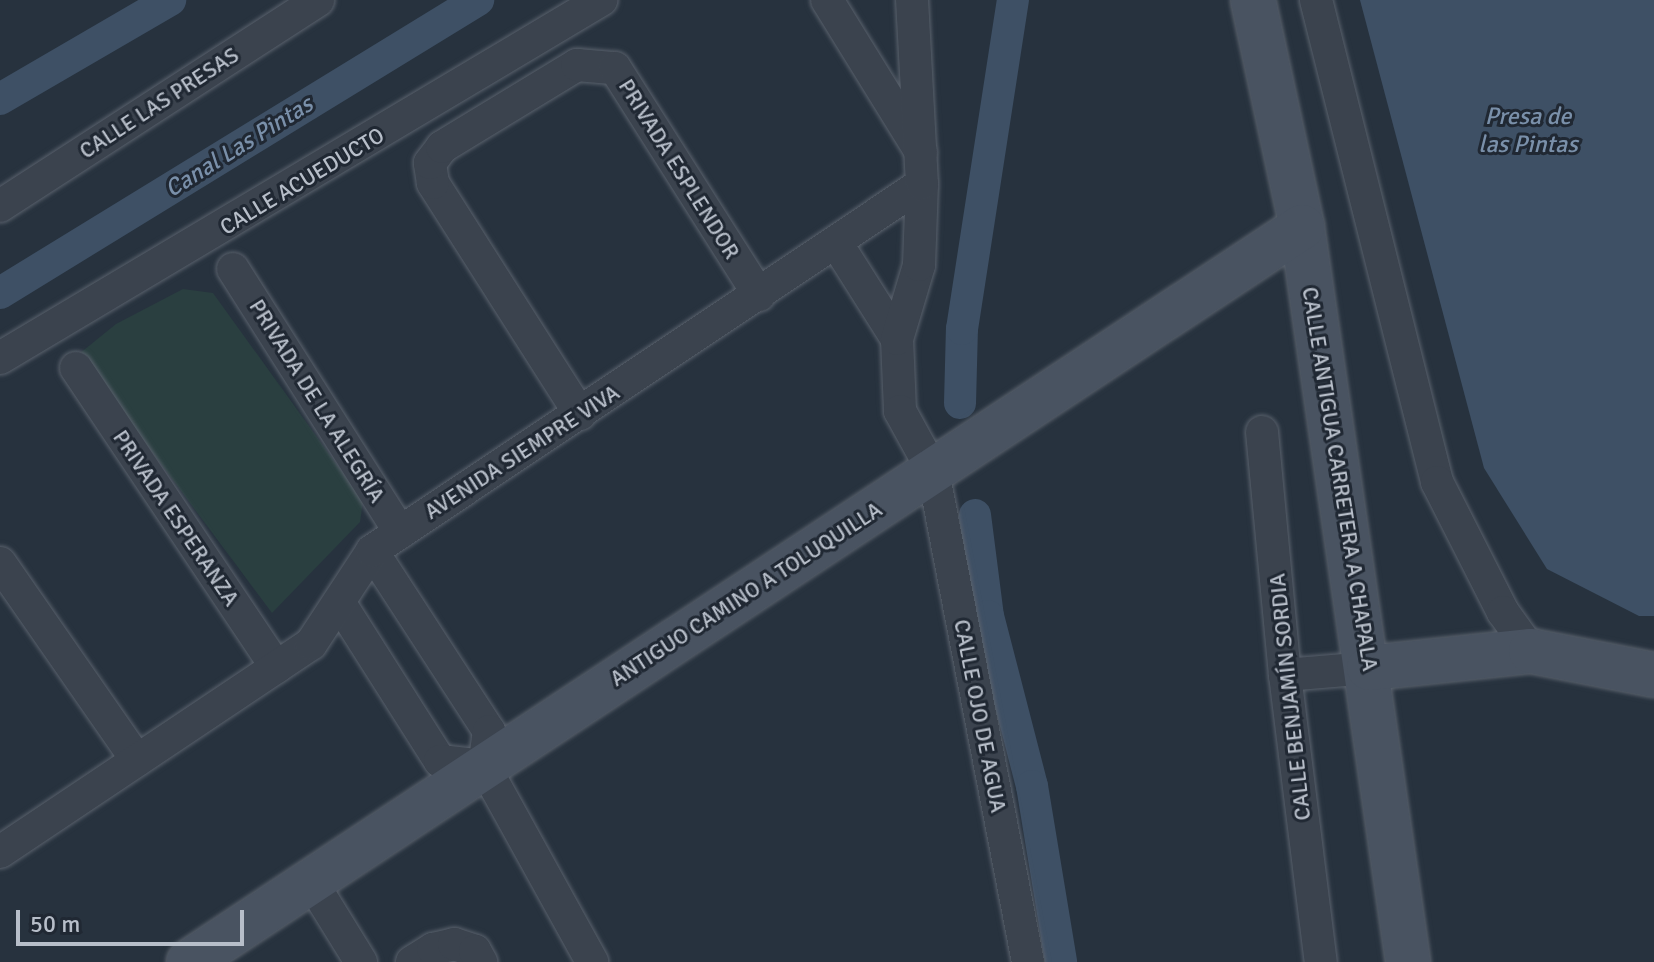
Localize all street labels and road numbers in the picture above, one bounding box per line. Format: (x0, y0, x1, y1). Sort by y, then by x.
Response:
street label: CALLE LAS PRESAS (74, 42, 244, 164)
street label: PRIVADA ESPLENDOR (613, 74, 745, 264)
street label: CALLE ACUEDUCTO (215, 122, 389, 240)
street label: CALLE ANTIGUA CARRETERA A CHAPALA (1297, 285, 1383, 673)
street label: PRIVADA DE LA ALEGRÍA (244, 294, 390, 508)
street label: AVENIDA SIEMPRE VIVA (420, 379, 624, 525)
street label: PRIVADA ESPERANZA (107, 425, 245, 611)
street label: ANTIGUO CAMINO A TOLUQUILLA (605, 496, 887, 692)
street label: CALLE BENJAMÍN SORDIA (1264, 572, 1316, 822)
street label: CALLE OJO DE AGUA (948, 617, 1012, 815)

